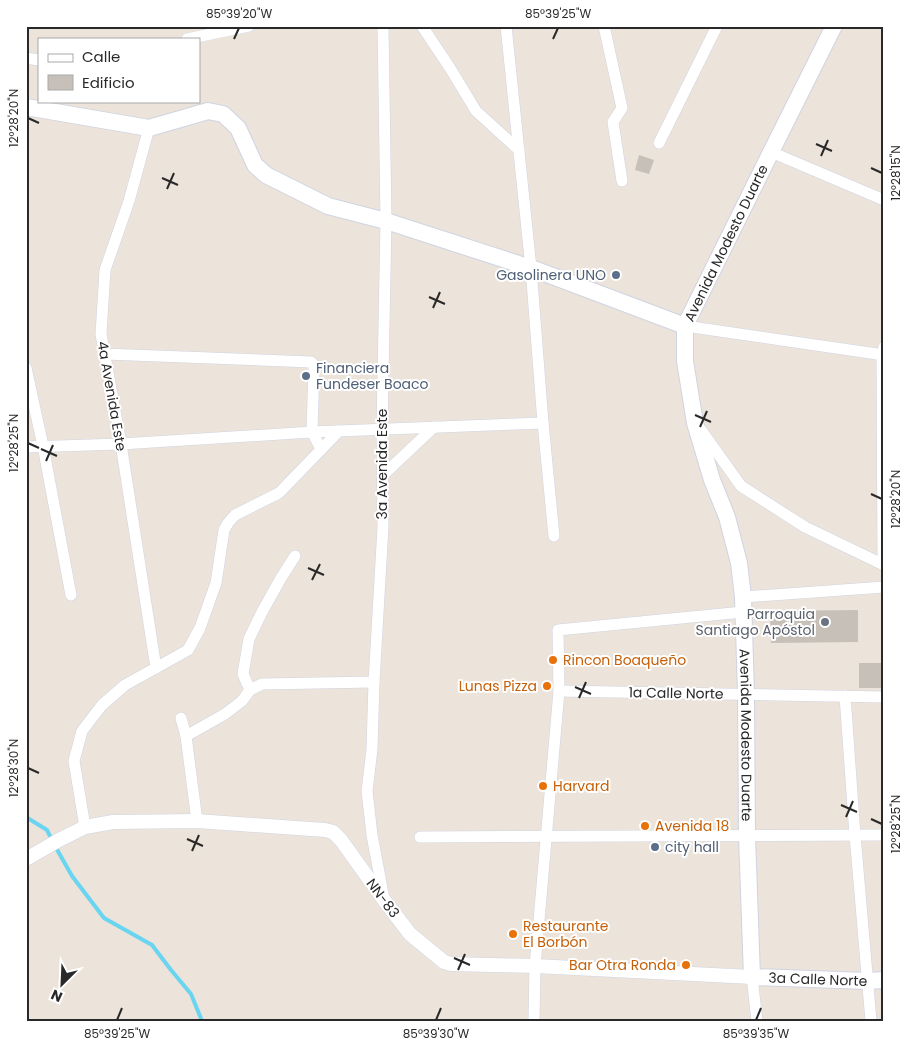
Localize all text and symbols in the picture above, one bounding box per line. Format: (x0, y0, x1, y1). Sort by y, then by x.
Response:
text: 85°39'20"W (206, 5, 272, 22)
text: 85°39'25"W (525, 5, 591, 22)
legend (38, 38, 200, 102)
text: Calle (82, 46, 120, 67)
text: Edificio (82, 72, 135, 93)
text: 12°28'20"N (5, 89, 22, 147)
text: 12°28'15"N (887, 145, 904, 201)
street label: Avenida Modesto Duarte (679, 161, 773, 325)
place label: Gasolinera UNO (496, 265, 606, 285)
marker: Gasolinera UNO (610, 269, 622, 281)
street label: 4a Avenida Este (92, 339, 132, 453)
place label: Financiera Fundeser Boaco (316, 358, 429, 394)
marker: Financiera Fundeser Boaco (300, 370, 312, 382)
street label: 3a Avenida Este (372, 408, 392, 519)
text: 12°28'25"N (5, 414, 22, 472)
text: 12°28'20"N (887, 470, 904, 528)
place label: Parroquia Santiago Apóstol (696, 604, 815, 640)
marker: Parroquia Santiago Apóstol (819, 616, 831, 628)
street label: Avenida Modesto Duarte (735, 648, 757, 822)
place label: Rincon Boaqueño (563, 650, 686, 670)
marker: Rincon Boaqueño (547, 654, 559, 666)
place label: Lunas Pizza (459, 676, 537, 696)
marker: Lunas Pizza (541, 680, 553, 692)
street label: 1a Calle Norte (628, 682, 724, 704)
text: 12°28'30"N (5, 739, 22, 797)
place label: Harvard (553, 776, 609, 796)
marker: Harvard (537, 780, 549, 792)
text: 12°28'25"N (887, 795, 904, 853)
place label: Avenida 18 (655, 816, 730, 836)
marker: Avenida 18 (639, 820, 651, 832)
place label: city hall (665, 837, 719, 857)
marker: city hall (649, 841, 661, 853)
street label: NN-83 (362, 874, 404, 922)
place label: Restaurante El Borbón (523, 916, 609, 952)
marker: Restaurante El Borbón (507, 928, 519, 940)
place label: Bar Otra Ronda (569, 955, 676, 975)
marker: Bar Otra Ronda (680, 959, 692, 971)
north arrow (38, 960, 88, 1010)
street label: 3a Calle Norte (768, 968, 868, 991)
text: N (48, 985, 66, 1007)
text: 85°39'25"W (84, 1025, 150, 1042)
text: 85°39'30"W (403, 1025, 469, 1042)
text: 85°39'35"W (723, 1025, 789, 1042)

